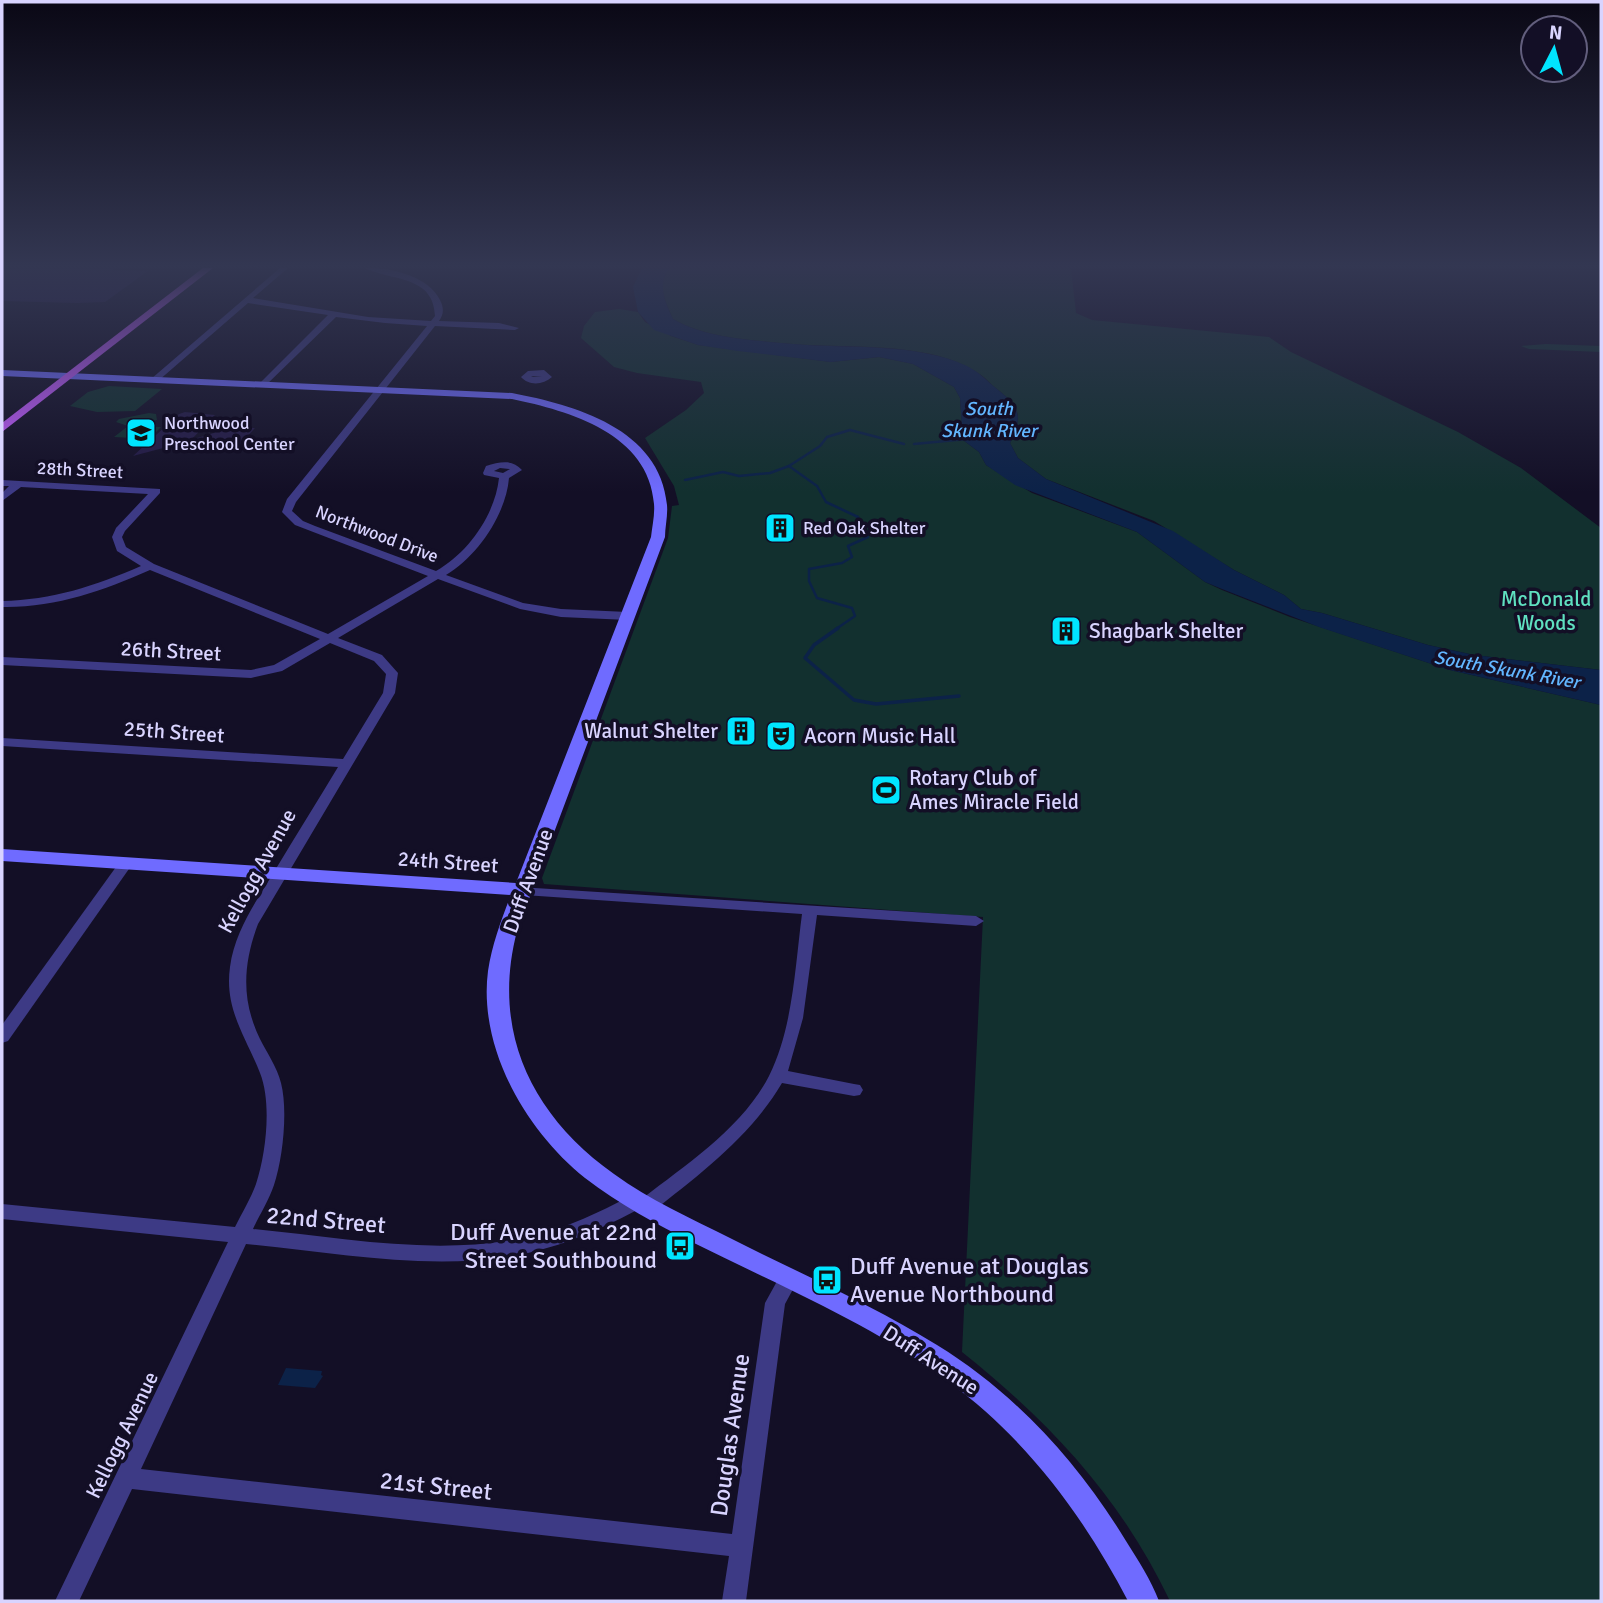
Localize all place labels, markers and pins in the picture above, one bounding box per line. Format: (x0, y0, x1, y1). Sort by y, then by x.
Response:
place label: Northwood Preschool Center (164, 412, 295, 455)
school or university icon: Northwood Preschool Center (124, 416, 158, 450)
building icon: Red Oak Shelter (763, 511, 797, 545)
place label: Red Oak Shelter (803, 517, 926, 539)
building icon: Shagbark Shelter (1049, 614, 1083, 648)
place label: Shagbark Shelter (1089, 618, 1243, 644)
building icon: Walnut Shelter (724, 714, 758, 748)
place label: Walnut Shelter (584, 718, 718, 744)
theatre icon: Acorn Music Hall (764, 719, 798, 753)
place label: Acorn Music Hall (804, 723, 956, 749)
place label: Rotary Club of Ames Miracle Field (909, 765, 1079, 815)
sports icon: Rotary Club of Ames Miracle Field (869, 773, 903, 807)
place label: Duff Avenue at 22nd Street Southbound (450, 1217, 657, 1275)
bus stop icon: Duff Avenue at 22nd Street Southbound (663, 1229, 697, 1263)
place label: Duff Avenue at Douglas Avenue Northbound (850, 1251, 1089, 1309)
bus stop icon: Duff Avenue at Douglas Avenue Northbound (810, 1263, 844, 1297)

